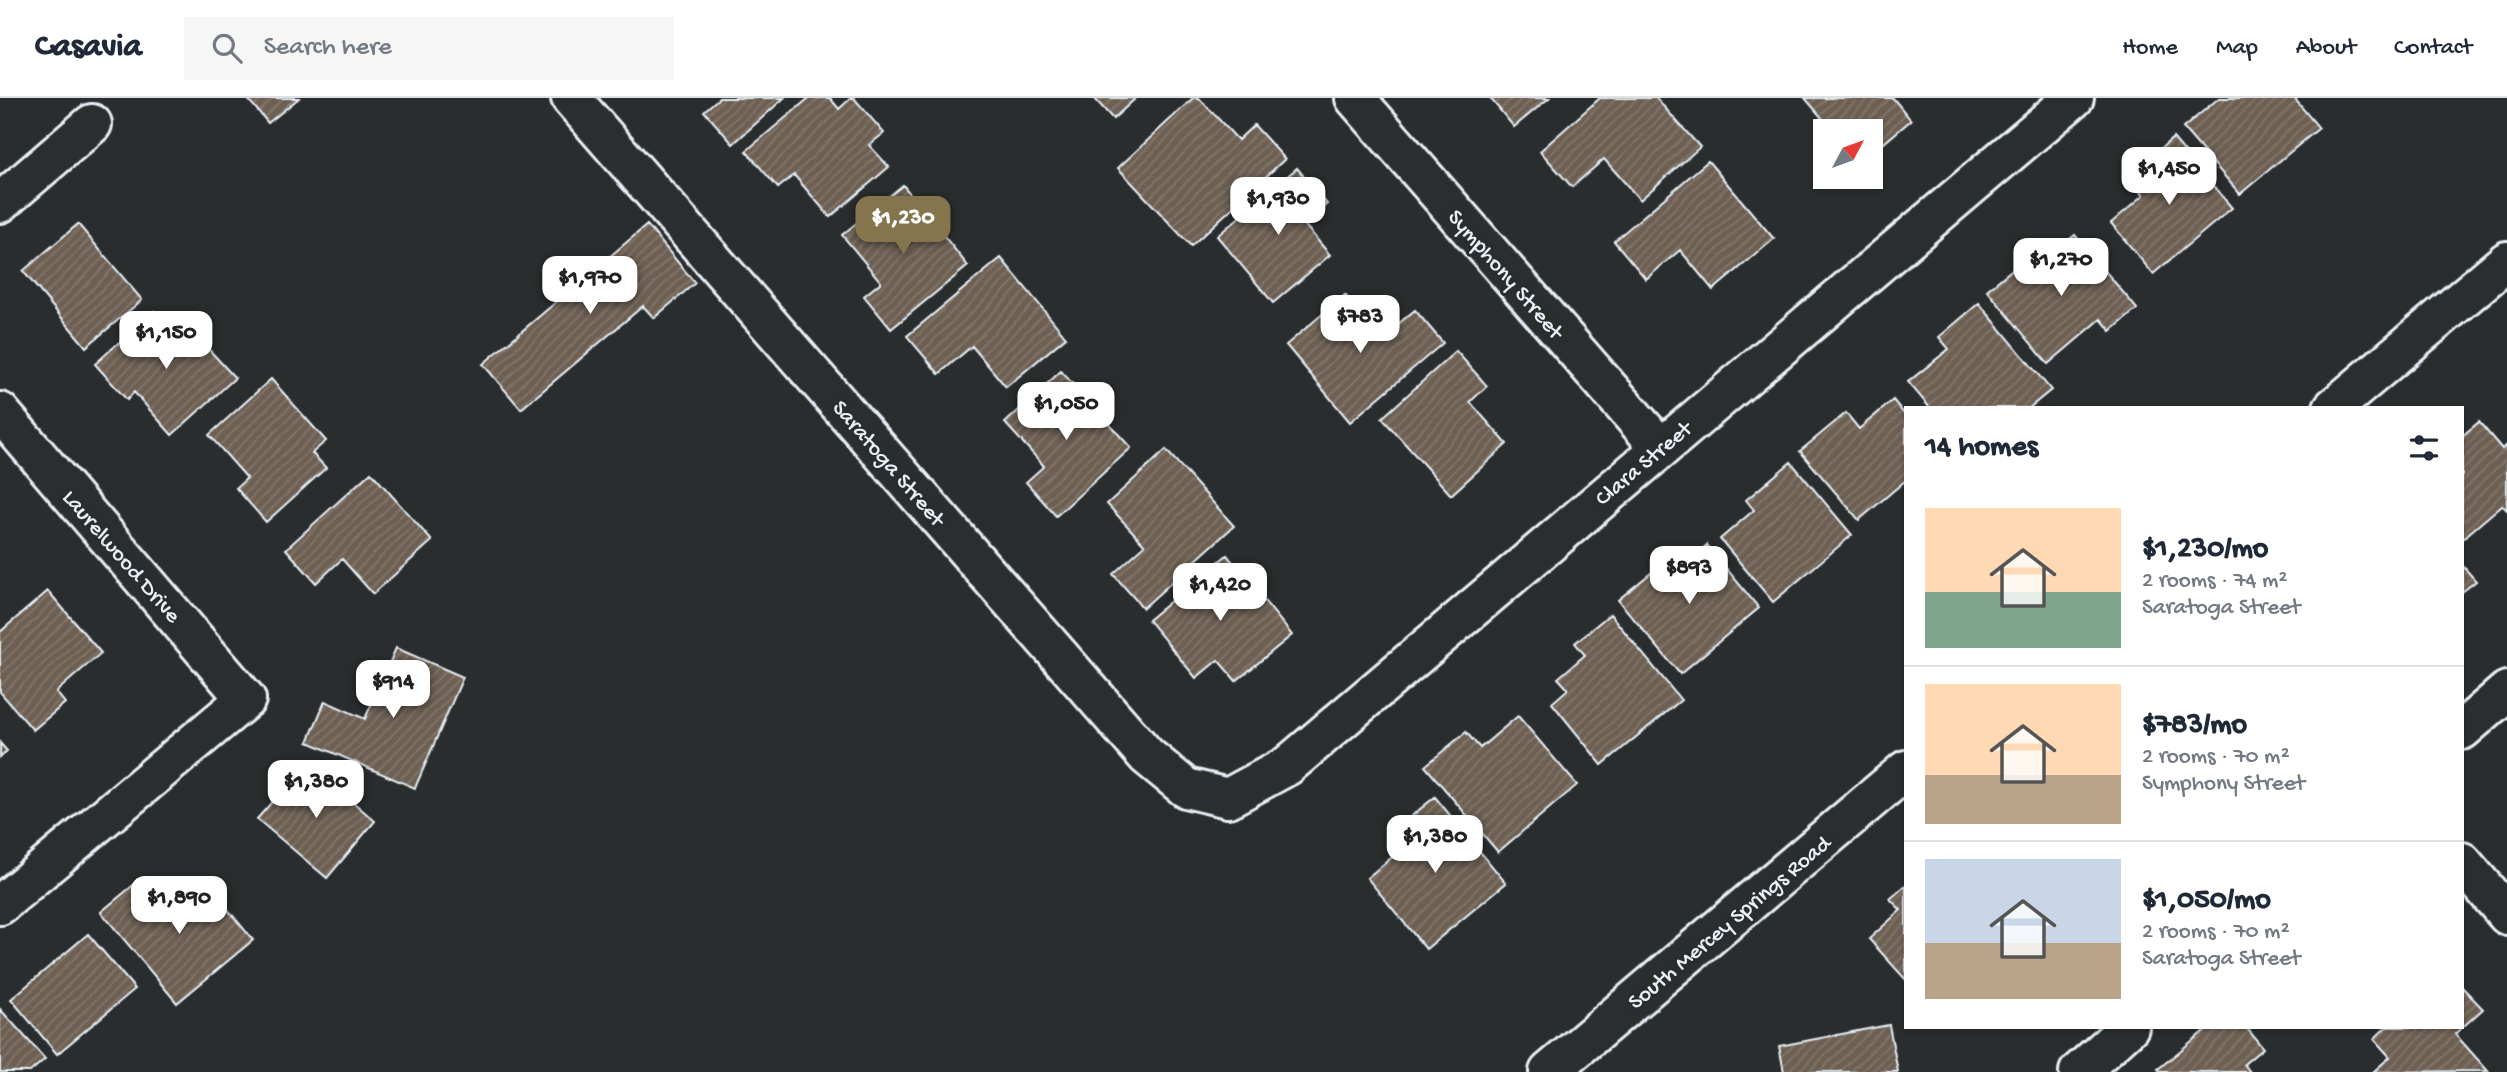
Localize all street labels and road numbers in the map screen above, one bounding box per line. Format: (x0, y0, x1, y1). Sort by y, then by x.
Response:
street label: Symphony Street (1441, 205, 1569, 347)
street label: Saratoga Street (825, 396, 951, 534)
street label: Clara Street (1590, 415, 1699, 513)
street label: Laurelwood Drive (55, 485, 186, 630)
street label: South Mercey Springs Road (1623, 830, 1838, 1016)

